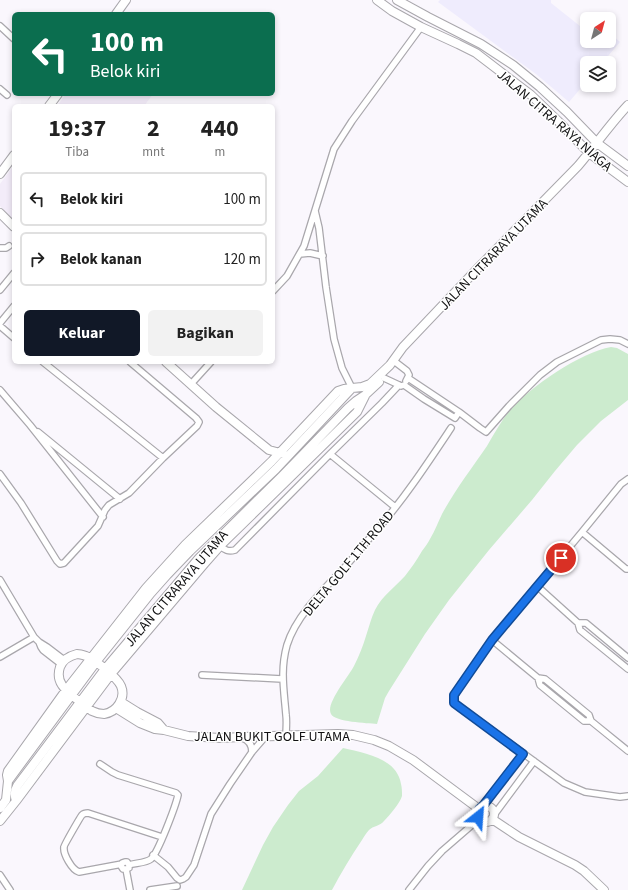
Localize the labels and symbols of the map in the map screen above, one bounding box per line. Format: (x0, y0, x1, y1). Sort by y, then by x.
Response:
north arrow (580, 12, 616, 48)
street label: JALAN CITRA RAYA NIAGA (492, 65, 617, 177)
street label: JALAN CITRARAYA UTAMA (435, 194, 553, 315)
street label: DELTA GOLF 1TH ROAD (298, 506, 399, 621)
street label: JALAN CITRARAYA UTAMA (120, 526, 233, 651)
pin (544, 541, 578, 575)
street label: JALAN BUKIT GOLF UTAMA (194, 727, 350, 747)
position arrow (457, 796, 499, 838)

